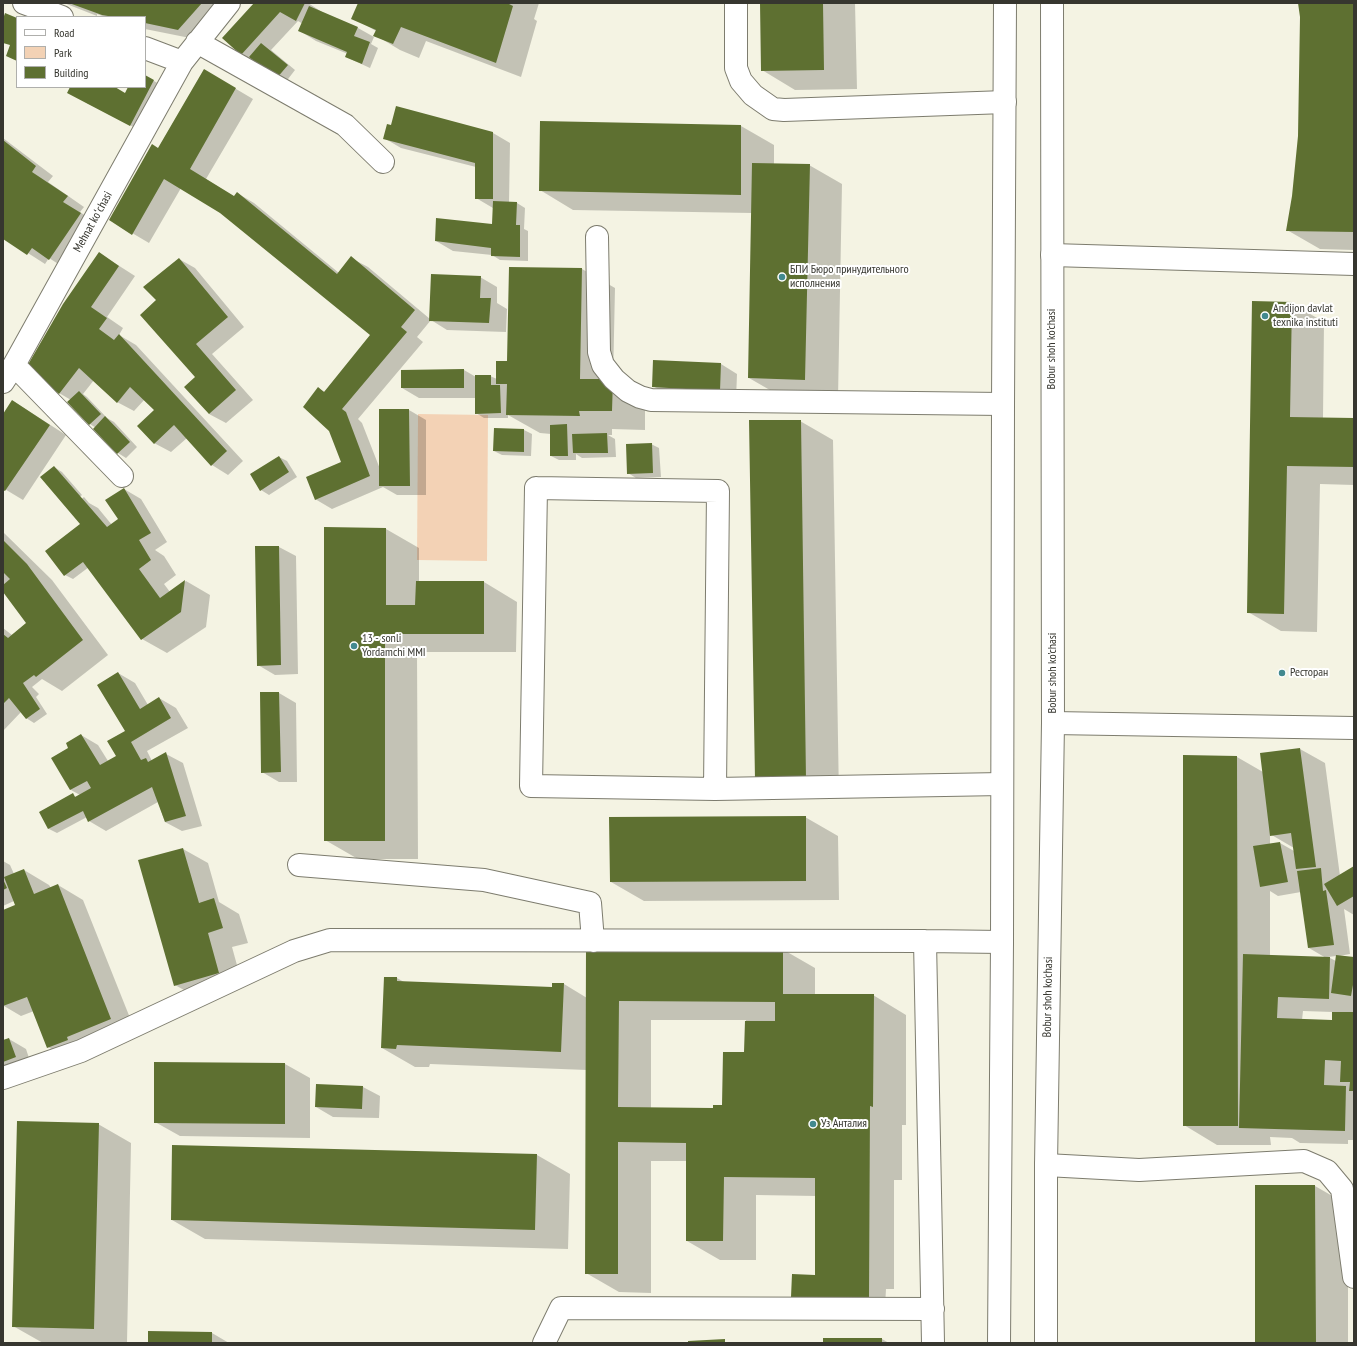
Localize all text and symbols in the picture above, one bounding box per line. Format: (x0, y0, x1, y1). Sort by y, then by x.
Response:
legend (16, 16, 146, 88)
text: Road (54, 25, 74, 40)
text: Park (54, 45, 72, 60)
text: Building (54, 65, 89, 80)
street label: Mehnat koʻchasi (70, 189, 116, 255)
place label: БПИ Бюро принудительного исполнения (790, 263, 909, 291)
marker: БПИ Бюро принудительного исполнения (777, 272, 787, 282)
place label: Andijon davlat texnika instituti (1273, 302, 1338, 330)
street label: Bobur shoh ko'chasi (1045, 309, 1059, 389)
marker: Andijon davlat texnika instituti (1260, 311, 1270, 321)
place label: 13 - sonli Yordamchi MMI (362, 632, 426, 660)
street label: Bobur shoh ko'chasi (1046, 633, 1060, 713)
marker: 13 - sonli Yordamchi MMI (349, 641, 359, 651)
place label: Ресторан (1290, 666, 1328, 680)
marker: Ресторан (1277, 668, 1287, 678)
street label: Bobur shoh ko'chasi (1040, 956, 1056, 1038)
place label: Уз Анталия (821, 1117, 867, 1131)
marker: Уз Анталия (808, 1119, 818, 1129)

